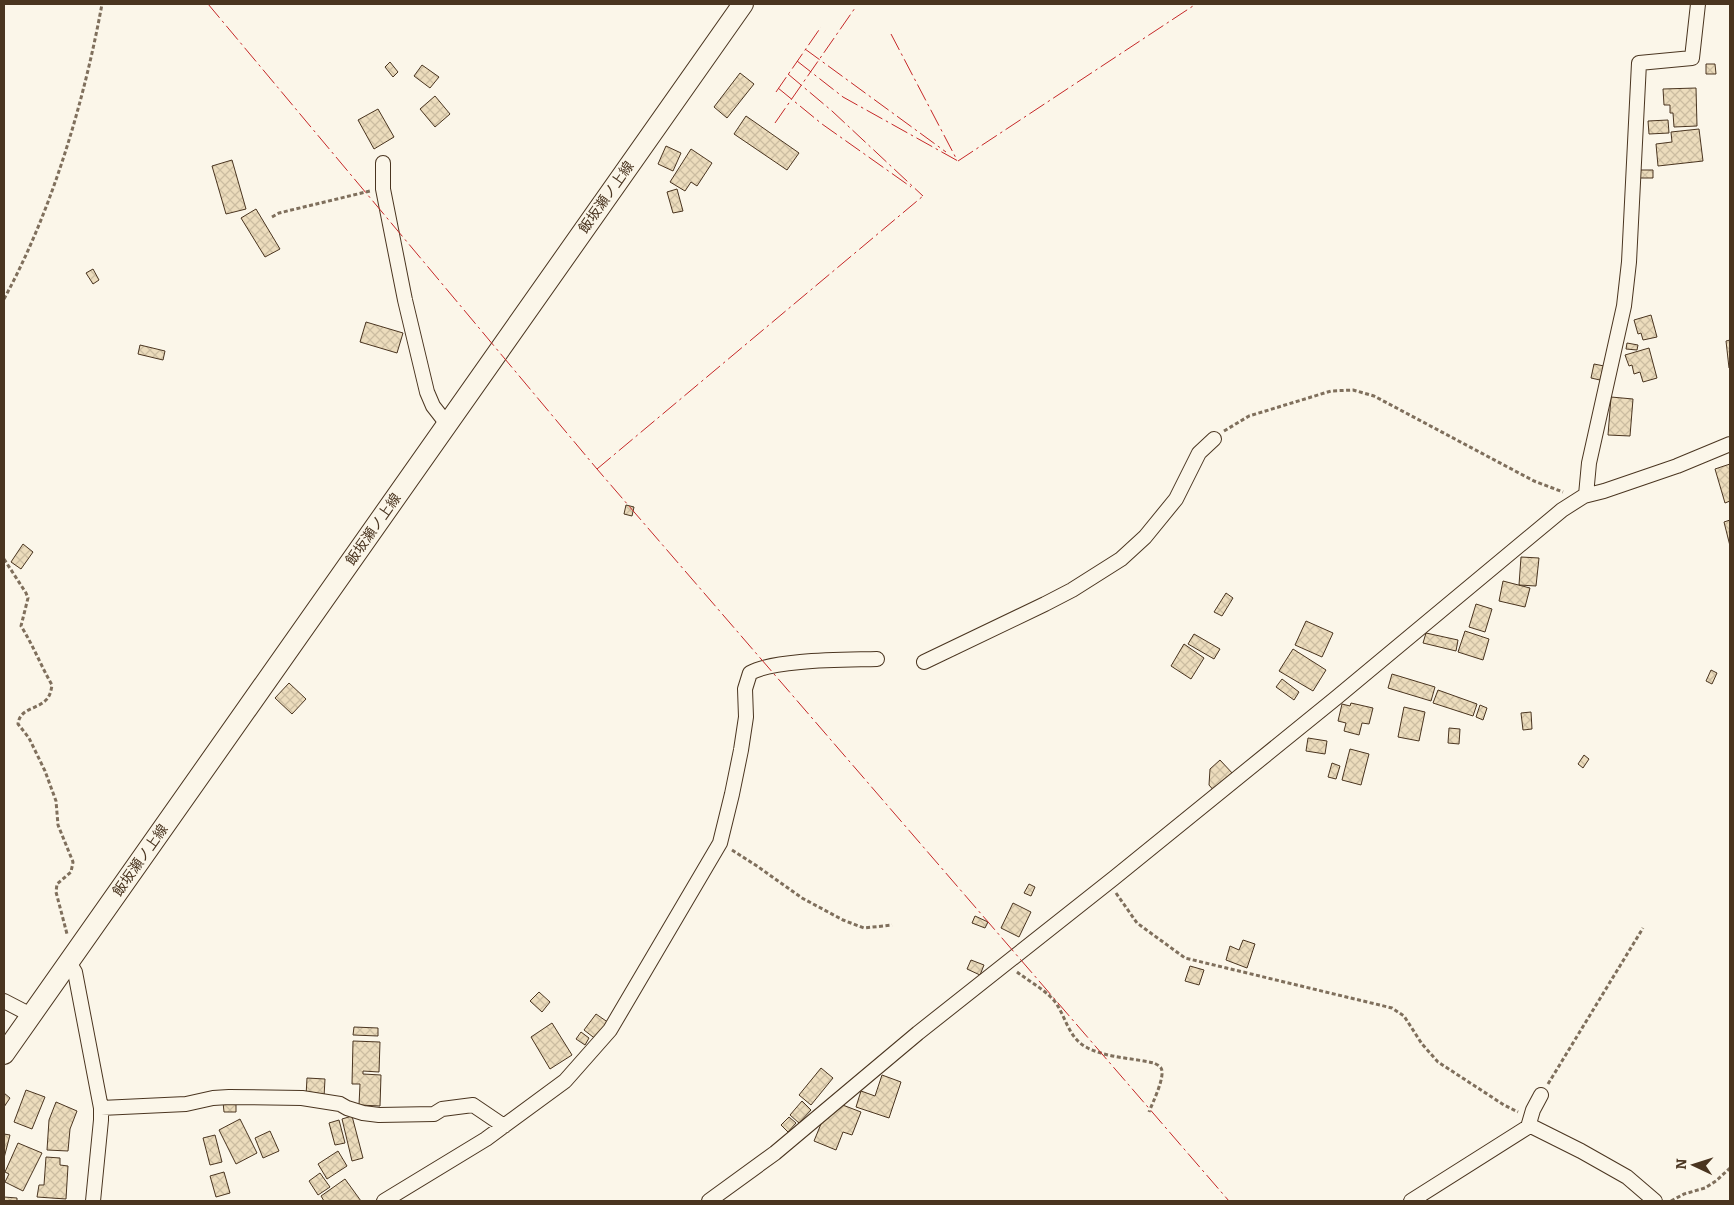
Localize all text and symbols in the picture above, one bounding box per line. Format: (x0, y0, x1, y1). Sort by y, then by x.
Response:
street label: 飯坂瀬ノ上線 (575, 158, 637, 237)
street label: 飯坂瀬ノ上線 (342, 490, 404, 569)
street label: 飯坂瀬ノ上線 (109, 821, 171, 900)
north arrow (1669, 1140, 1719, 1190)
text: N (1673, 1158, 1690, 1170)

